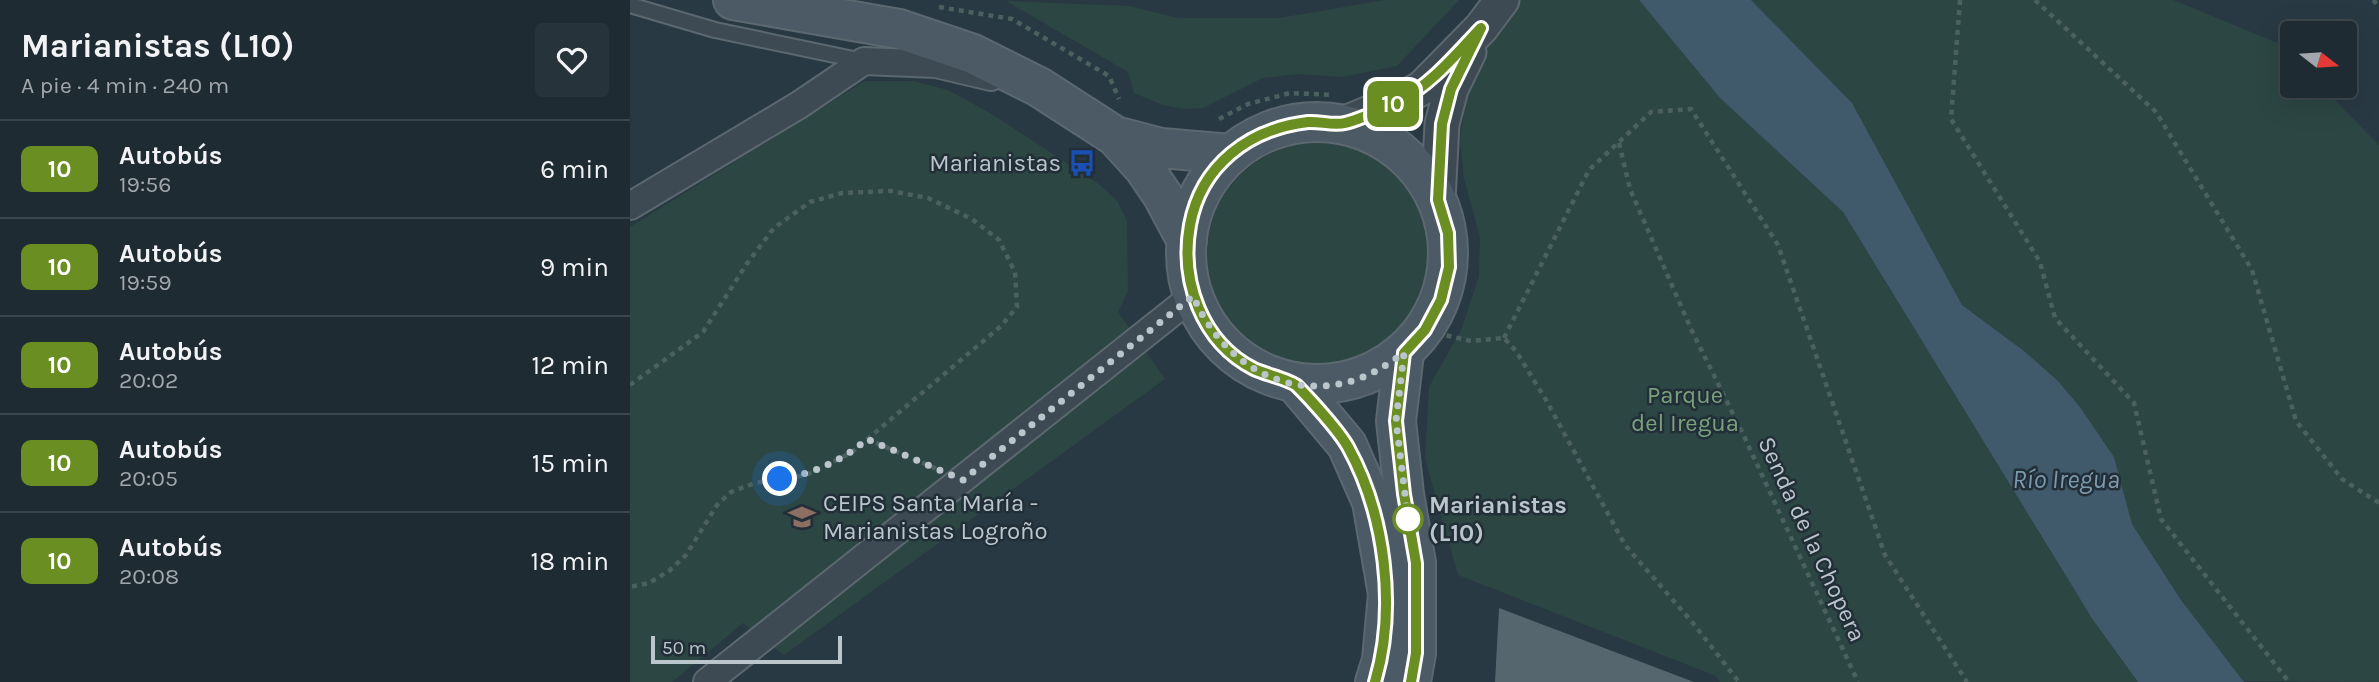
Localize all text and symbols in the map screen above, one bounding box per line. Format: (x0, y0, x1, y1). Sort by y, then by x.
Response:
north arrow (2280, 21, 2357, 98)
map controls (2280, 21, 2357, 98)
button: heart (535, 23, 609, 97)
text: Marianistas (L10) (21, 27, 294, 65)
text: A pie · 4 min · 240 m (21, 72, 229, 99)
line badge: 10 (1362, 81, 1424, 127)
text: 10 (1381, 90, 1405, 118)
text: Autobús (119, 140, 223, 171)
bus stop icon: Marianistas (1067, 148, 1097, 178)
place label: Marianistas (929, 149, 1061, 177)
text: 6 min (540, 154, 609, 185)
text: 10 (48, 155, 71, 183)
text: 19:56 (119, 171, 171, 198)
text: Autobús (119, 238, 223, 269)
text: 9 min (540, 252, 609, 283)
text: 10 (48, 253, 71, 281)
text: 19:59 (119, 269, 172, 296)
text: Autobús (119, 336, 223, 367)
text: 12 min (531, 350, 609, 381)
text: 10 (48, 351, 71, 379)
text: 20:02 (119, 367, 178, 394)
park label: Parque del Iregua (1631, 381, 1739, 437)
street label: Senda de la Chopera (1752, 432, 1872, 646)
text: Autobús (119, 434, 223, 465)
text: 15 min (532, 448, 609, 479)
text: 10 (48, 449, 71, 477)
your location (762, 461, 797, 496)
water label: Río Iregua (2012, 464, 2120, 495)
text: 20:05 (119, 465, 178, 492)
place label: CEIPS Santa María - Marianistas Logroño (823, 489, 1048, 545)
place label: Marianistas (L10) (1429, 491, 1567, 547)
school or university icon: CEIPS Santa María - Marianistas Logroño (787, 502, 817, 532)
marker: Marianistas (L10) (1393, 504, 1423, 534)
text: Autobús (119, 532, 223, 563)
text: 18 min (530, 546, 609, 577)
text: 10 (48, 547, 71, 575)
text: 20:08 (119, 563, 179, 590)
scale bar (651, 633, 842, 665)
text: 50 m (662, 637, 706, 659)

